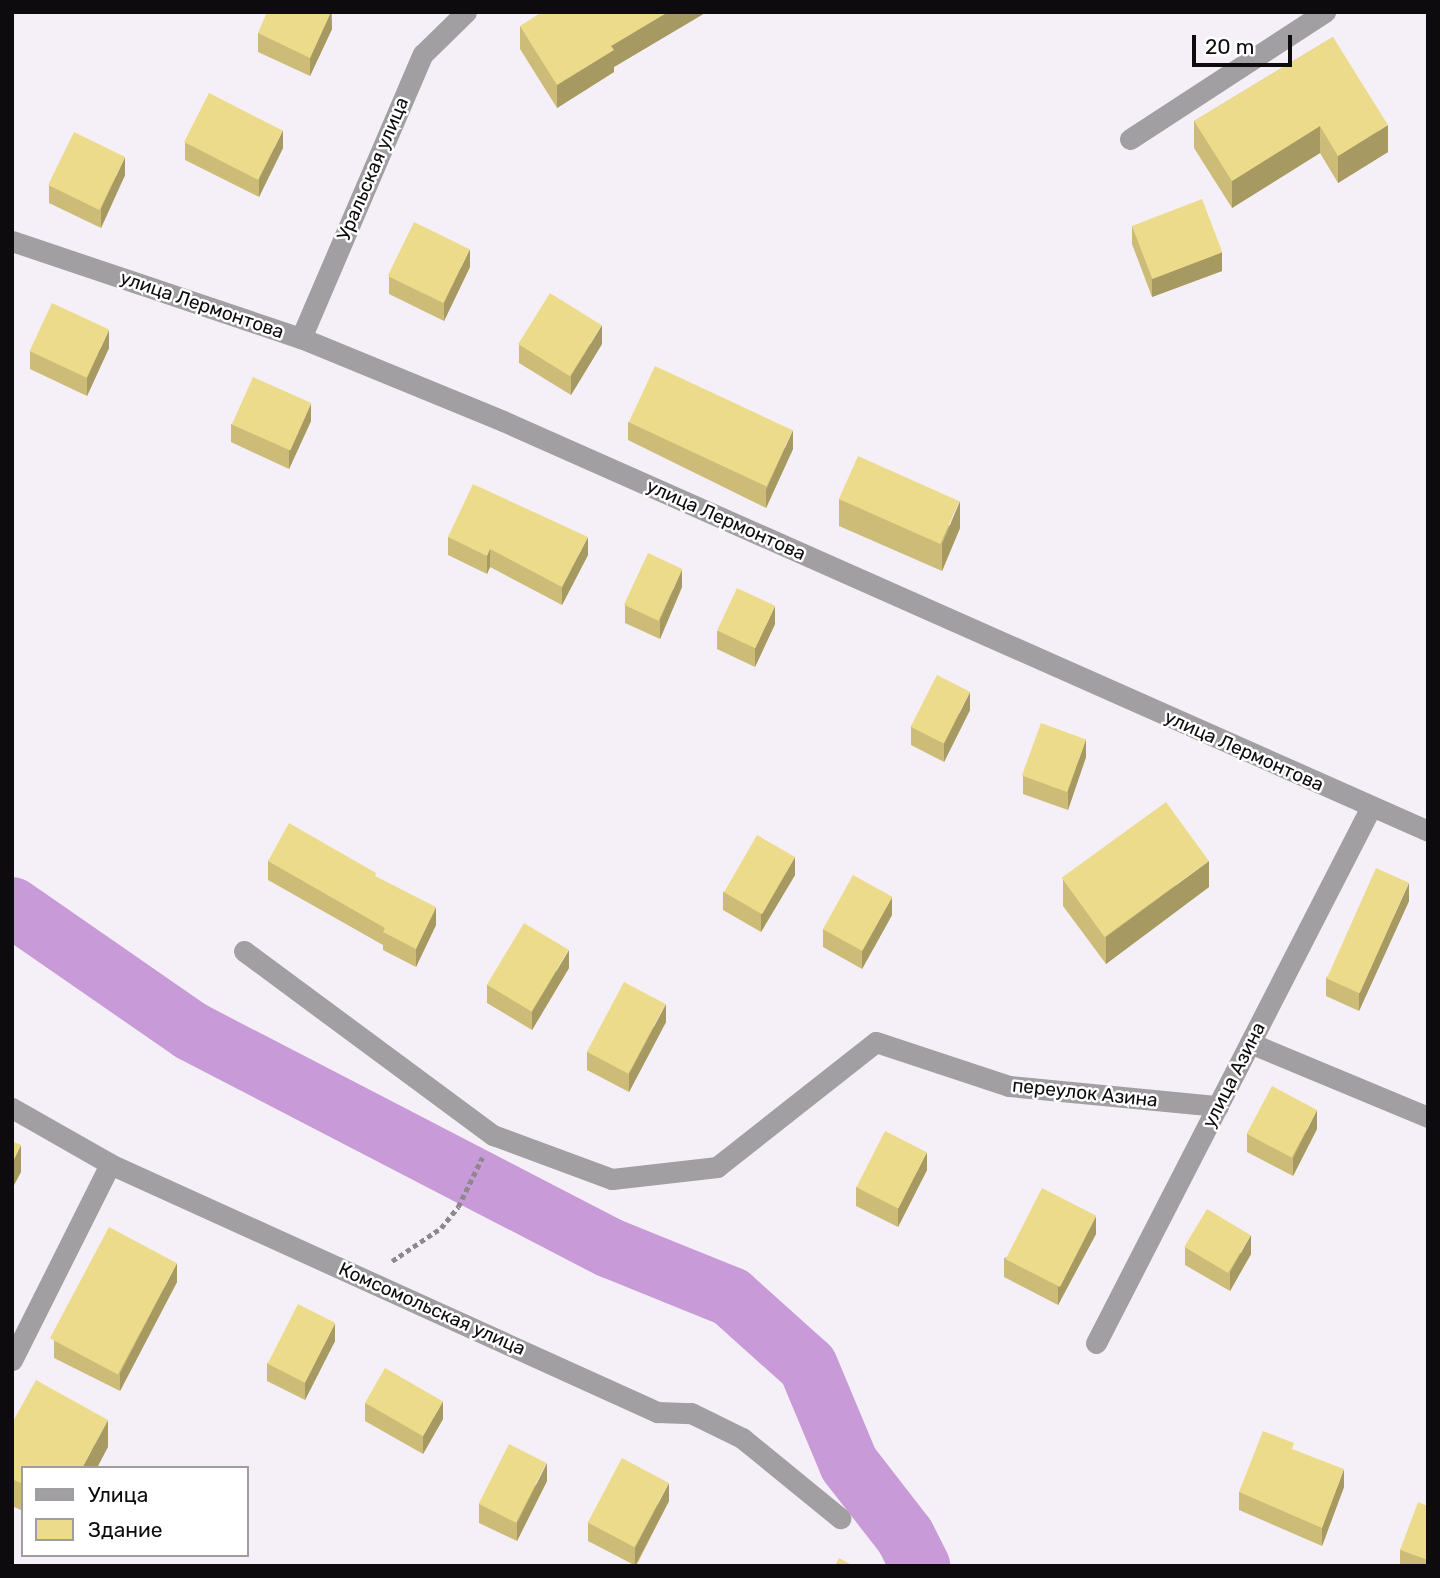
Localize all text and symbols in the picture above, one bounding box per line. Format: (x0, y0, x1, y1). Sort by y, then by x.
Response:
scale bar (1195, 21, 1295, 65)
text: 20 m (1205, 34, 1254, 59)
street label: Уральская улица (332, 94, 414, 244)
street label: улица Лермонтова (117, 266, 287, 344)
street label: улица Лермонтова (643, 475, 809, 565)
street label: улица Лермонтова (1161, 706, 1327, 796)
street label: улица Азина (1198, 1018, 1270, 1132)
street label: переулок Азина (1011, 1074, 1159, 1112)
street label: Комсомольская улица (335, 1258, 529, 1360)
legend (21, 1466, 248, 1557)
text: Улица (88, 1482, 148, 1507)
text: Здание (88, 1517, 163, 1542)

